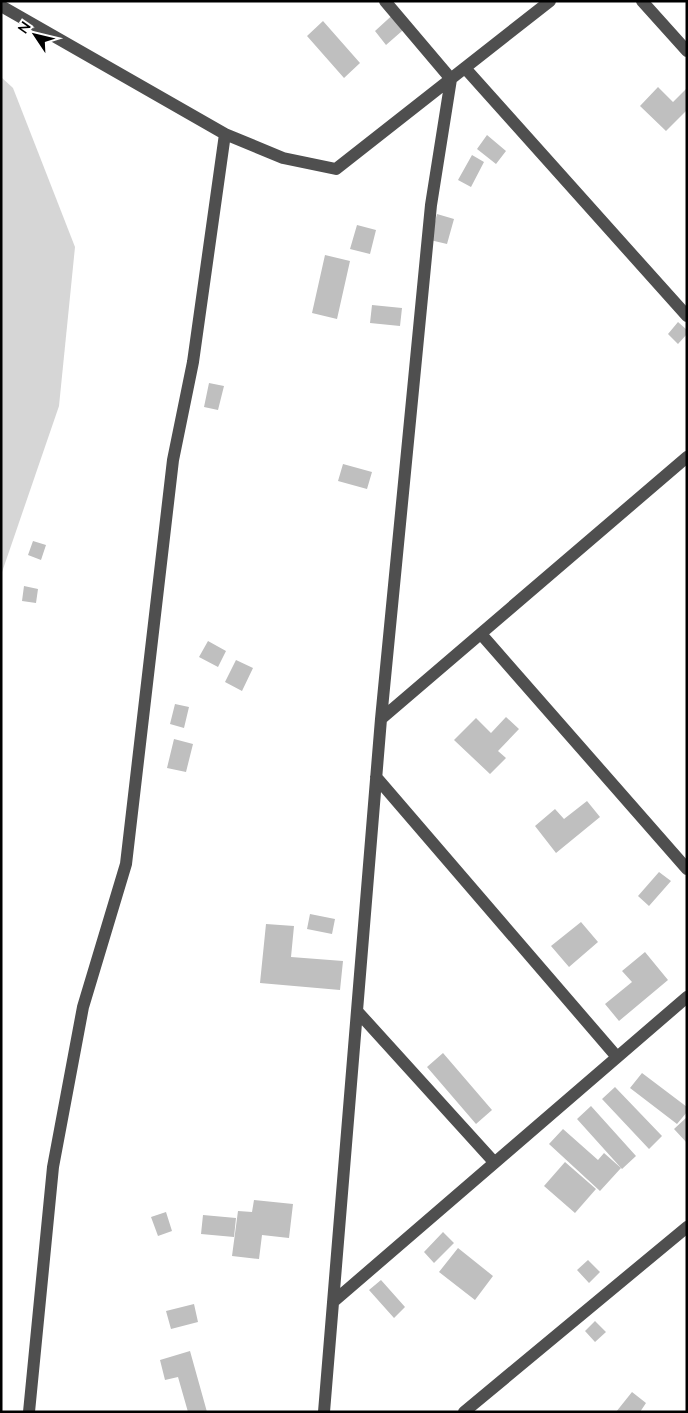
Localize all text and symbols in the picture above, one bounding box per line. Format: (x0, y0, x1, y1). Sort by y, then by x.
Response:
north arrow (10, 10, 60, 60)
text: N (14, 18, 34, 37)

